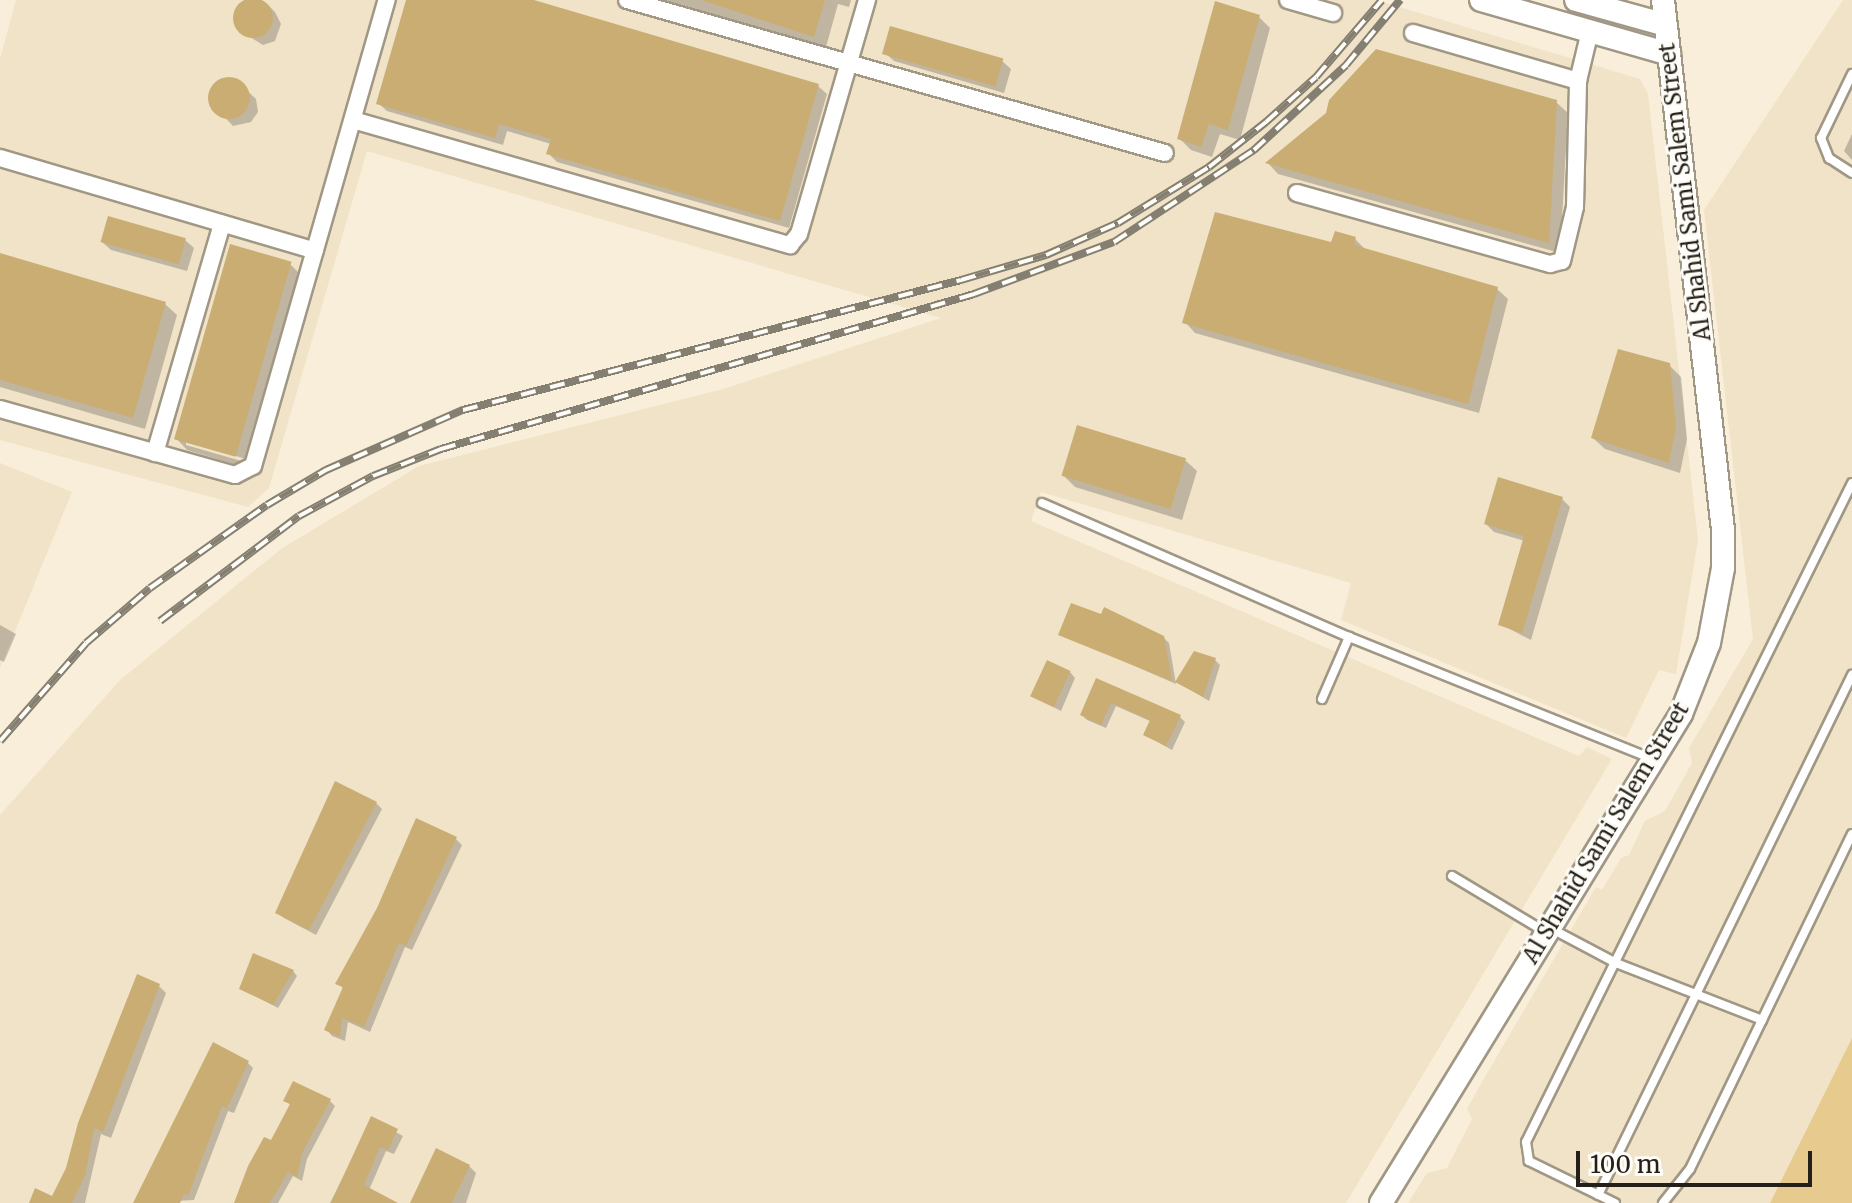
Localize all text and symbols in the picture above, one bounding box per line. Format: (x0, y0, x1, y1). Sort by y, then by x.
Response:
street label: Al Shahid Sami Salem Street (1654, 41, 1716, 343)
street label: Al Shahid Sami Salem Street (1517, 698, 1695, 968)
scale bar (1580, 1135, 1816, 1185)
text: 100 m (1590, 1149, 1660, 1180)

